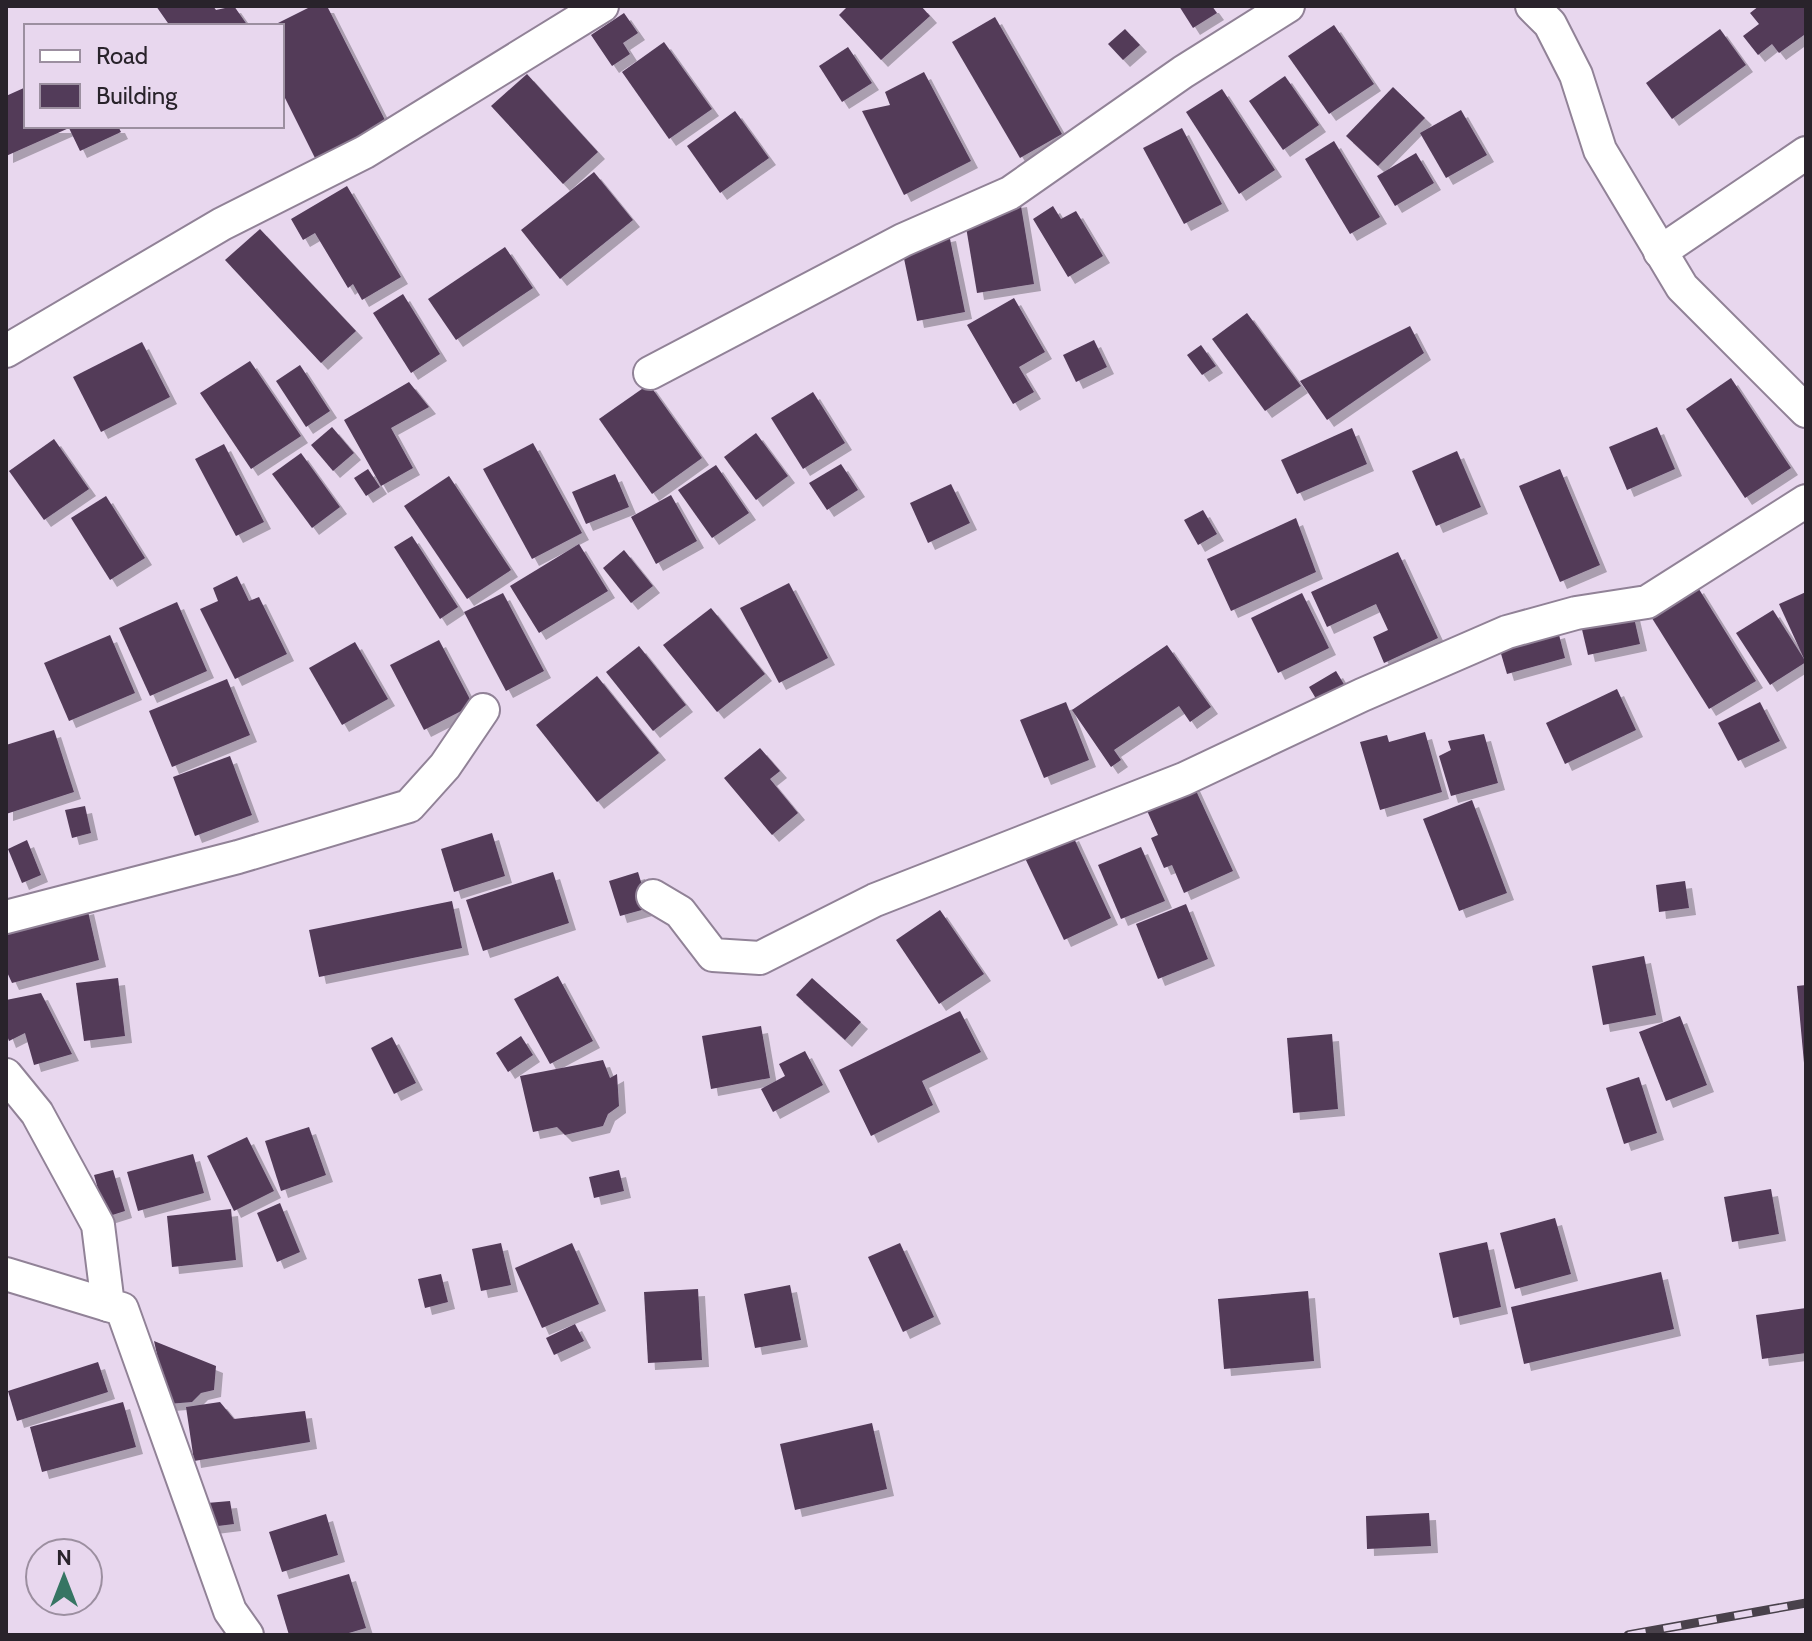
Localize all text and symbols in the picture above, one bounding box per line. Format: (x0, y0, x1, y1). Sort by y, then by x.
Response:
legend (24, 24, 284, 128)
text: Road (96, 41, 148, 70)
text: Building (96, 81, 178, 110)
north arrow (24, 1537, 104, 1617)
text: N (56, 1544, 72, 1571)

